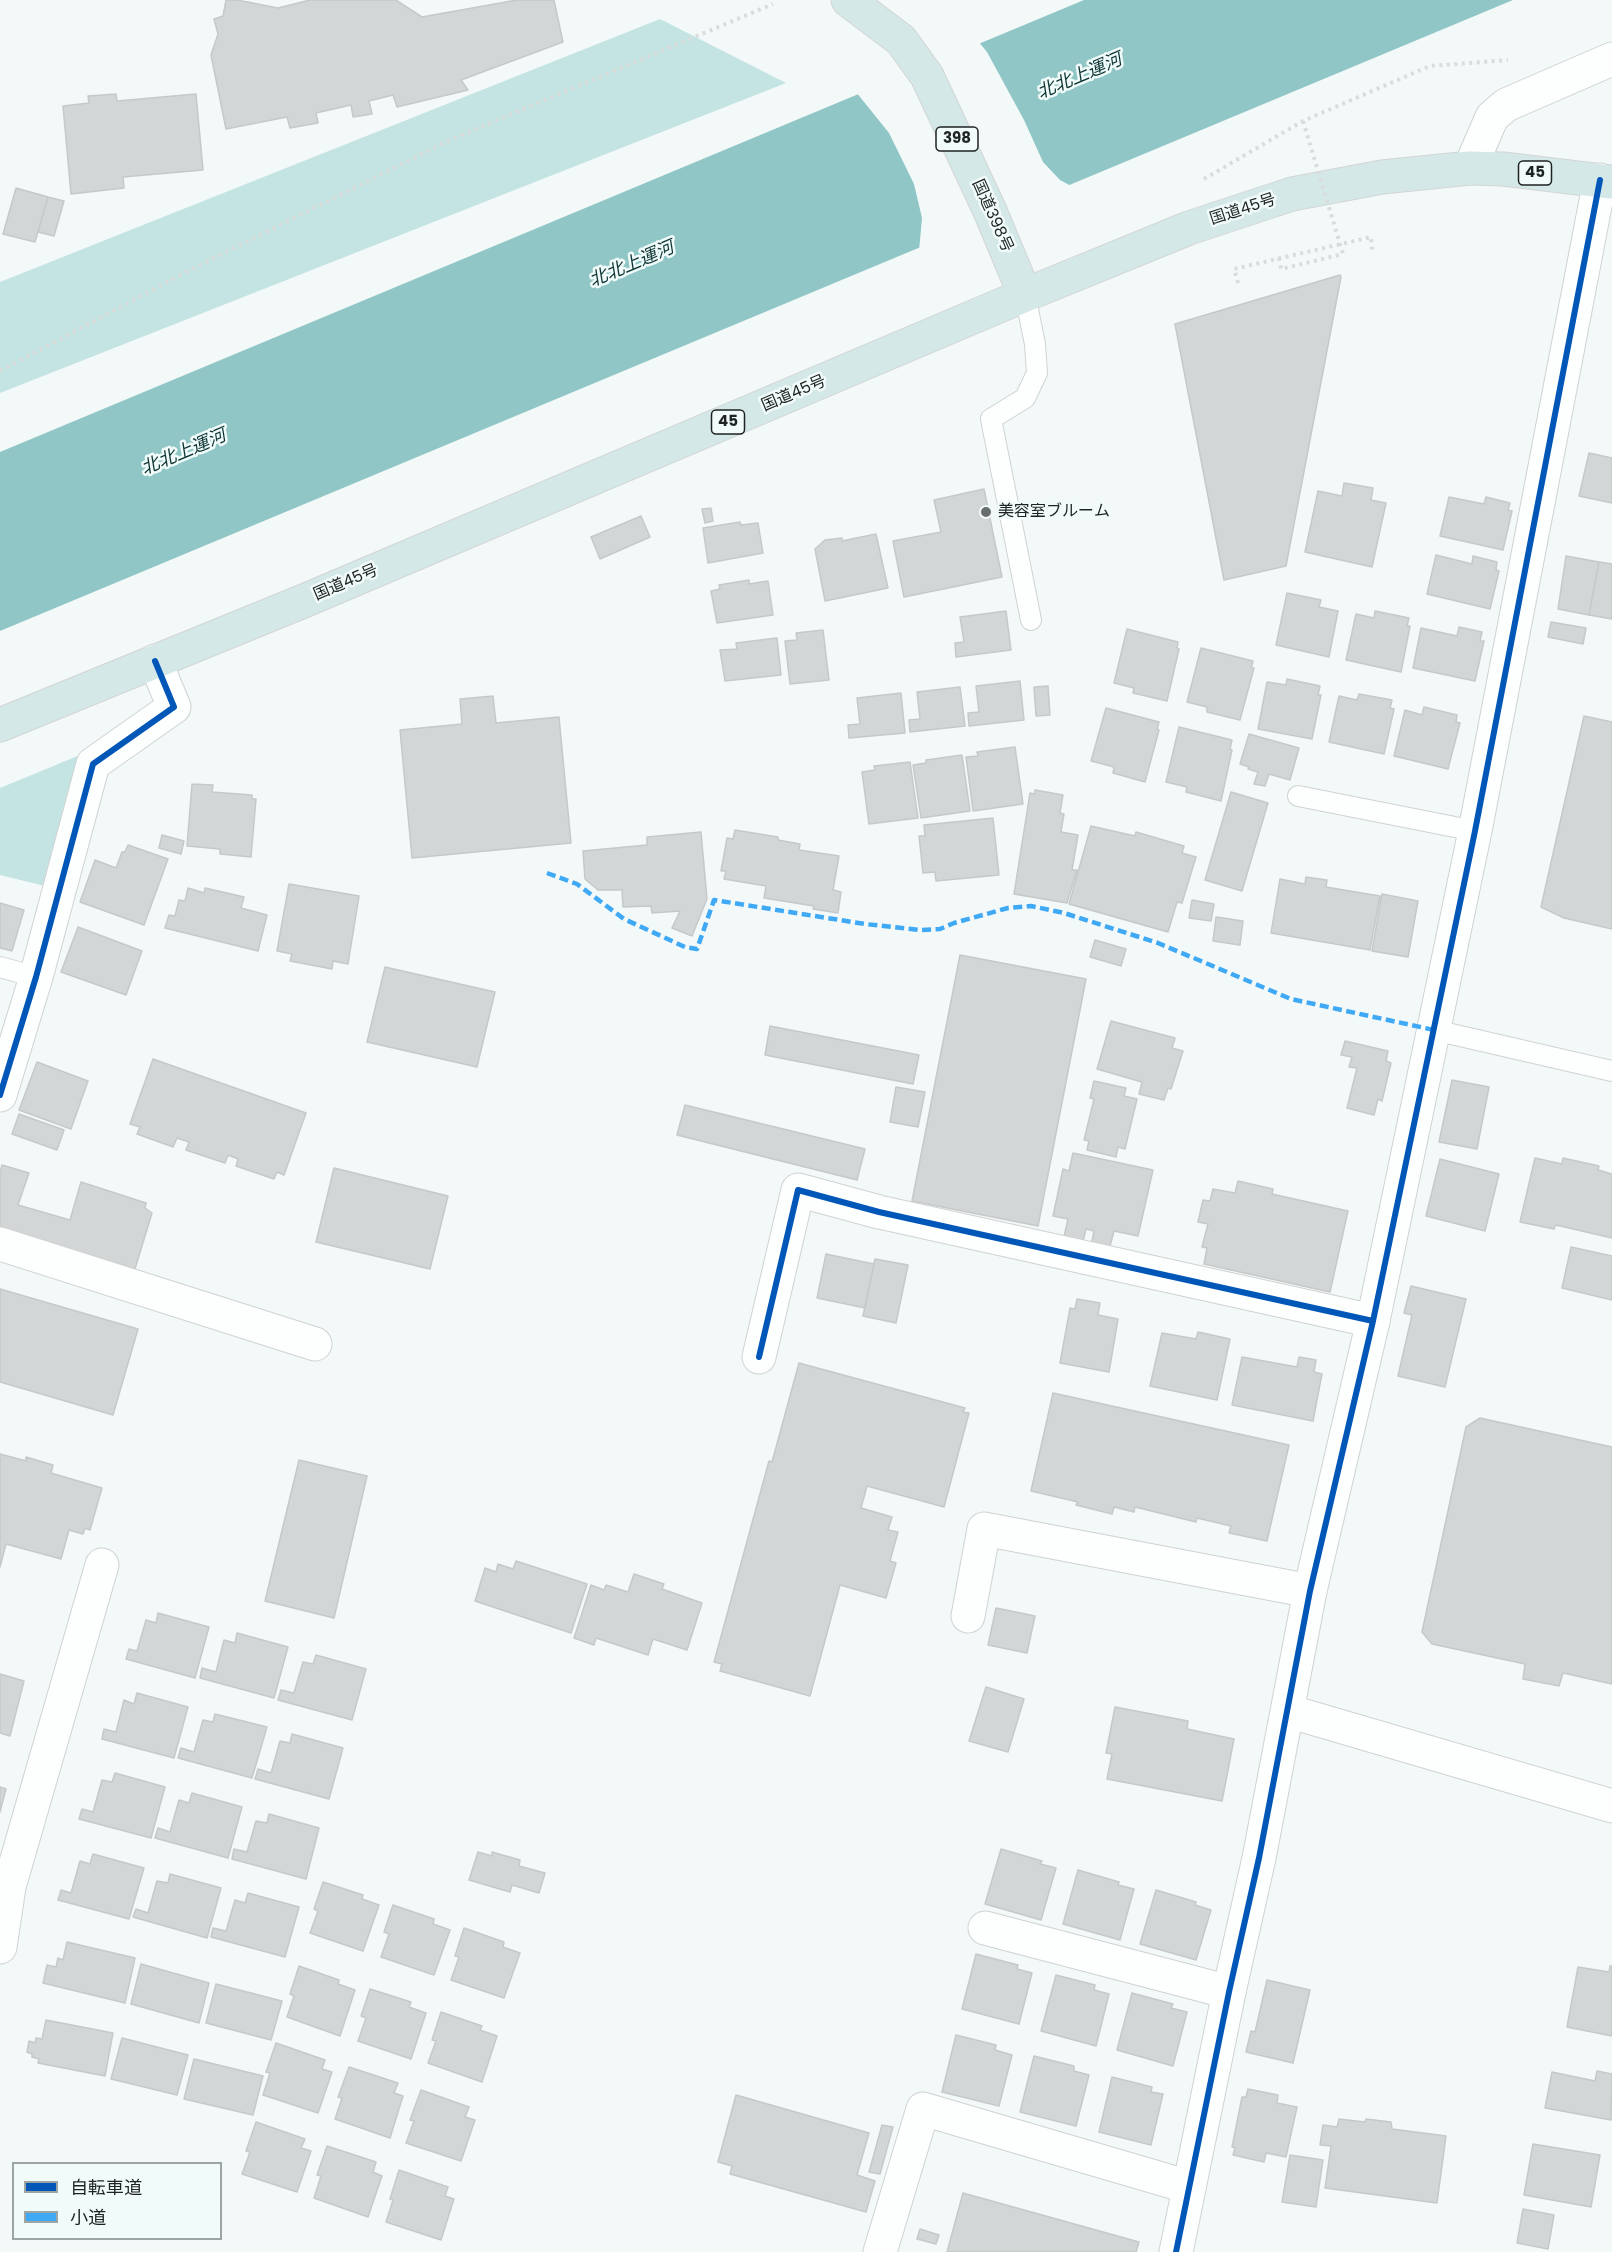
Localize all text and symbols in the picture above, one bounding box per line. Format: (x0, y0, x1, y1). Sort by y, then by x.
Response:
water label: 北北上運河 (1034, 49, 1126, 105)
road number: 398 (936, 127, 978, 151)
road number: 45 (1518, 161, 1552, 185)
street label: 国道398号 (967, 177, 1017, 255)
street label: 国道45号 (1208, 190, 1278, 230)
water label: 北北上運河 (586, 237, 678, 293)
street label: 国道45号 (759, 372, 829, 416)
road number: 45 (712, 410, 744, 434)
water label: 北北上運河 (138, 425, 230, 481)
place label: 美容室ブルーム (998, 502, 1110, 522)
marker: 美容室ブルーム (979, 505, 993, 519)
street label: 国道45号 (311, 561, 381, 605)
legend (12, 2162, 222, 2240)
text: 自転車道 (70, 2175, 142, 2200)
text: 小道 (70, 2205, 106, 2230)

